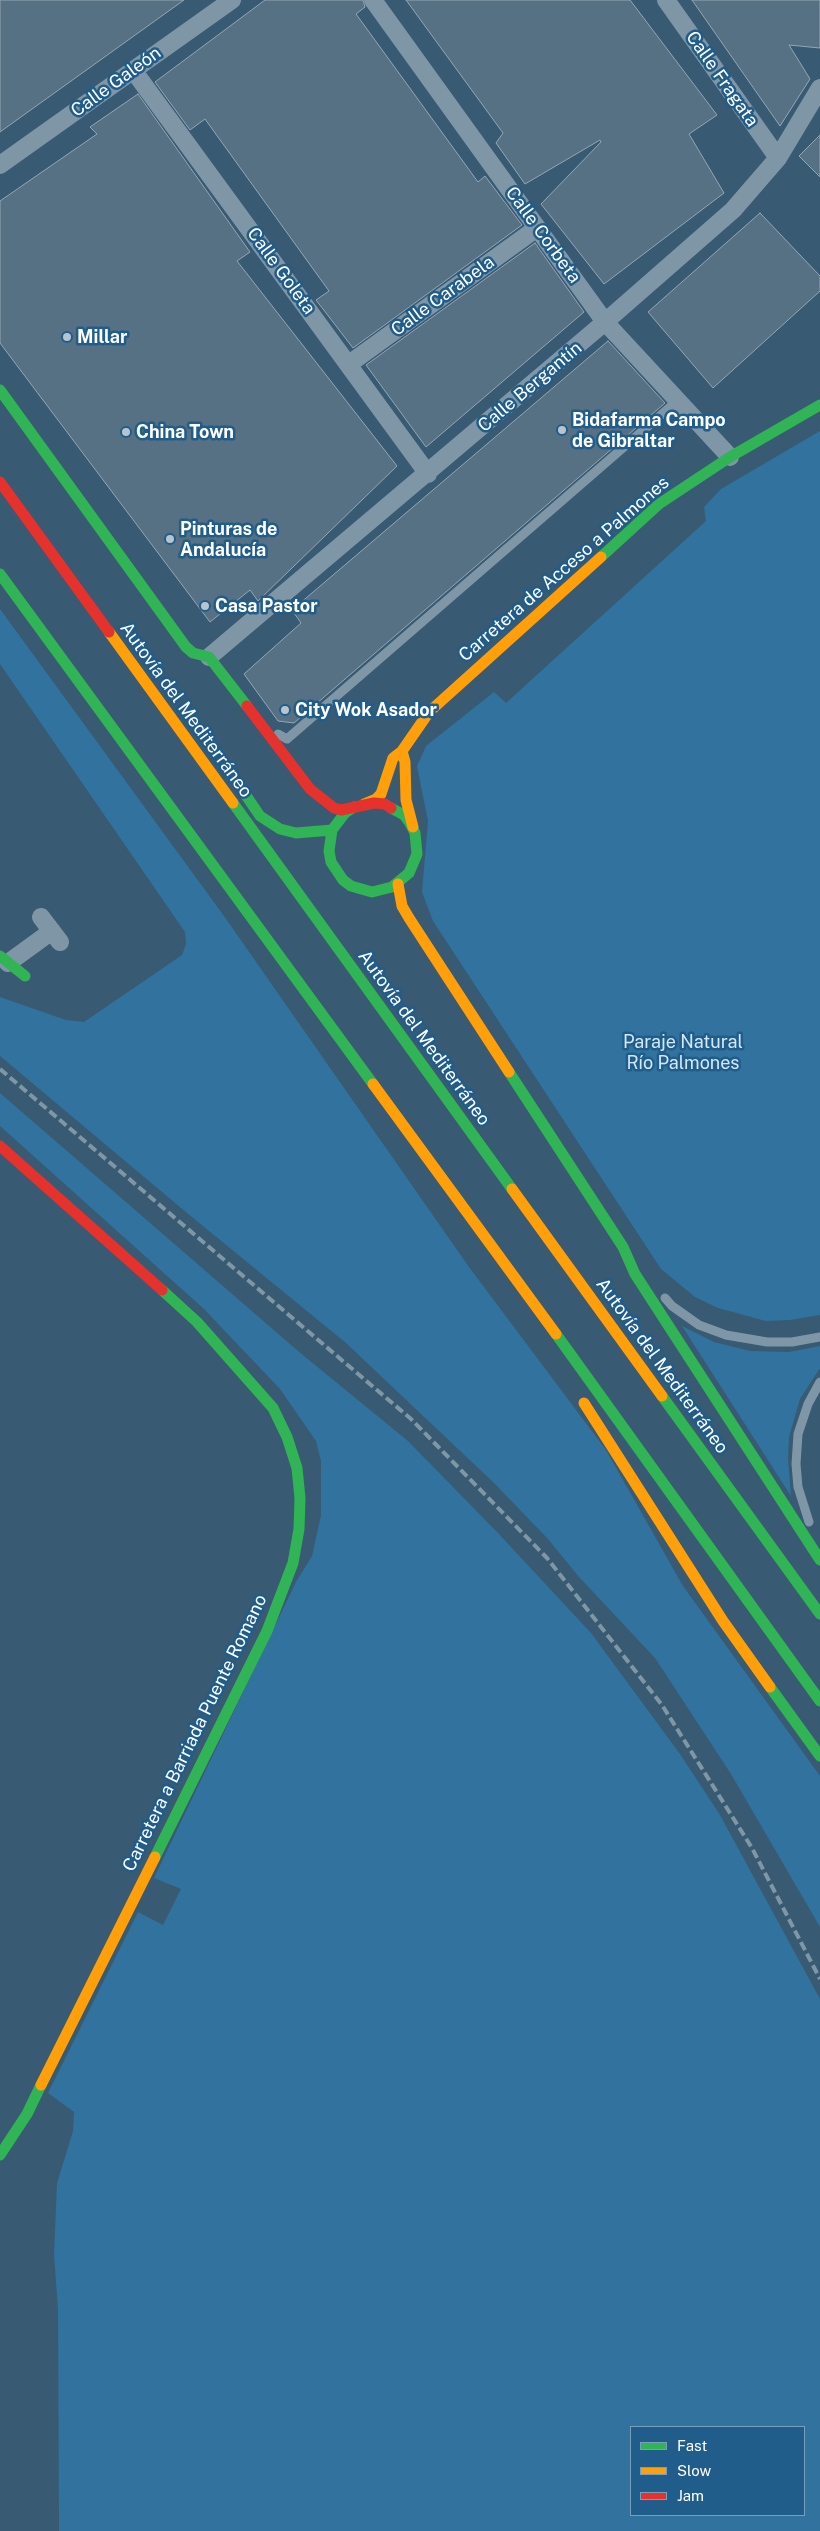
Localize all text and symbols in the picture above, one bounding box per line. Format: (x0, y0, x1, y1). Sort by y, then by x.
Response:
street label: Calle Fragata (681, 27, 763, 131)
street label: Calle Galeón (67, 42, 165, 122)
street label: Calle Corbeta (501, 183, 585, 287)
street label: Calle Goleta (242, 223, 320, 319)
street label: Calle Carabela (387, 251, 499, 341)
place label: Millar (77, 326, 127, 348)
marker: Millar (61, 331, 73, 343)
street label: Calle Bergantín (474, 337, 586, 437)
place label: Bidafarma Campo de Gibraltar (572, 409, 726, 452)
place label: China Town (136, 421, 234, 443)
marker: Bidafarma Campo de Gibraltar (556, 424, 568, 436)
marker: China Town (120, 426, 132, 438)
street label: Carretera de Acceso a Palmones (455, 472, 673, 666)
place label: Pinturas de Andalucía (180, 518, 277, 560)
marker: Pinturas de Andalucía (164, 533, 176, 545)
place label: Casa Pastor (215, 595, 318, 617)
marker: Casa Pastor (199, 600, 211, 612)
street label: Autovía del Mediterráneo (115, 618, 257, 802)
place label: City Wok Asador (295, 699, 437, 721)
marker: City Wok Asador (279, 704, 291, 716)
street label: Autovía del Mediterráneo (353, 946, 495, 1130)
park label: Paraje Natural Río Palmones (623, 1031, 743, 1074)
street label: Autovía del Mediterráneo (591, 1274, 733, 1458)
street label: Carretera a Barriada Puente Romano (118, 1591, 272, 1875)
legend (630, 2426, 805, 2516)
text: Fast (677, 2437, 707, 2454)
text: Slow (677, 2462, 711, 2479)
text: Jam (677, 2487, 704, 2504)

